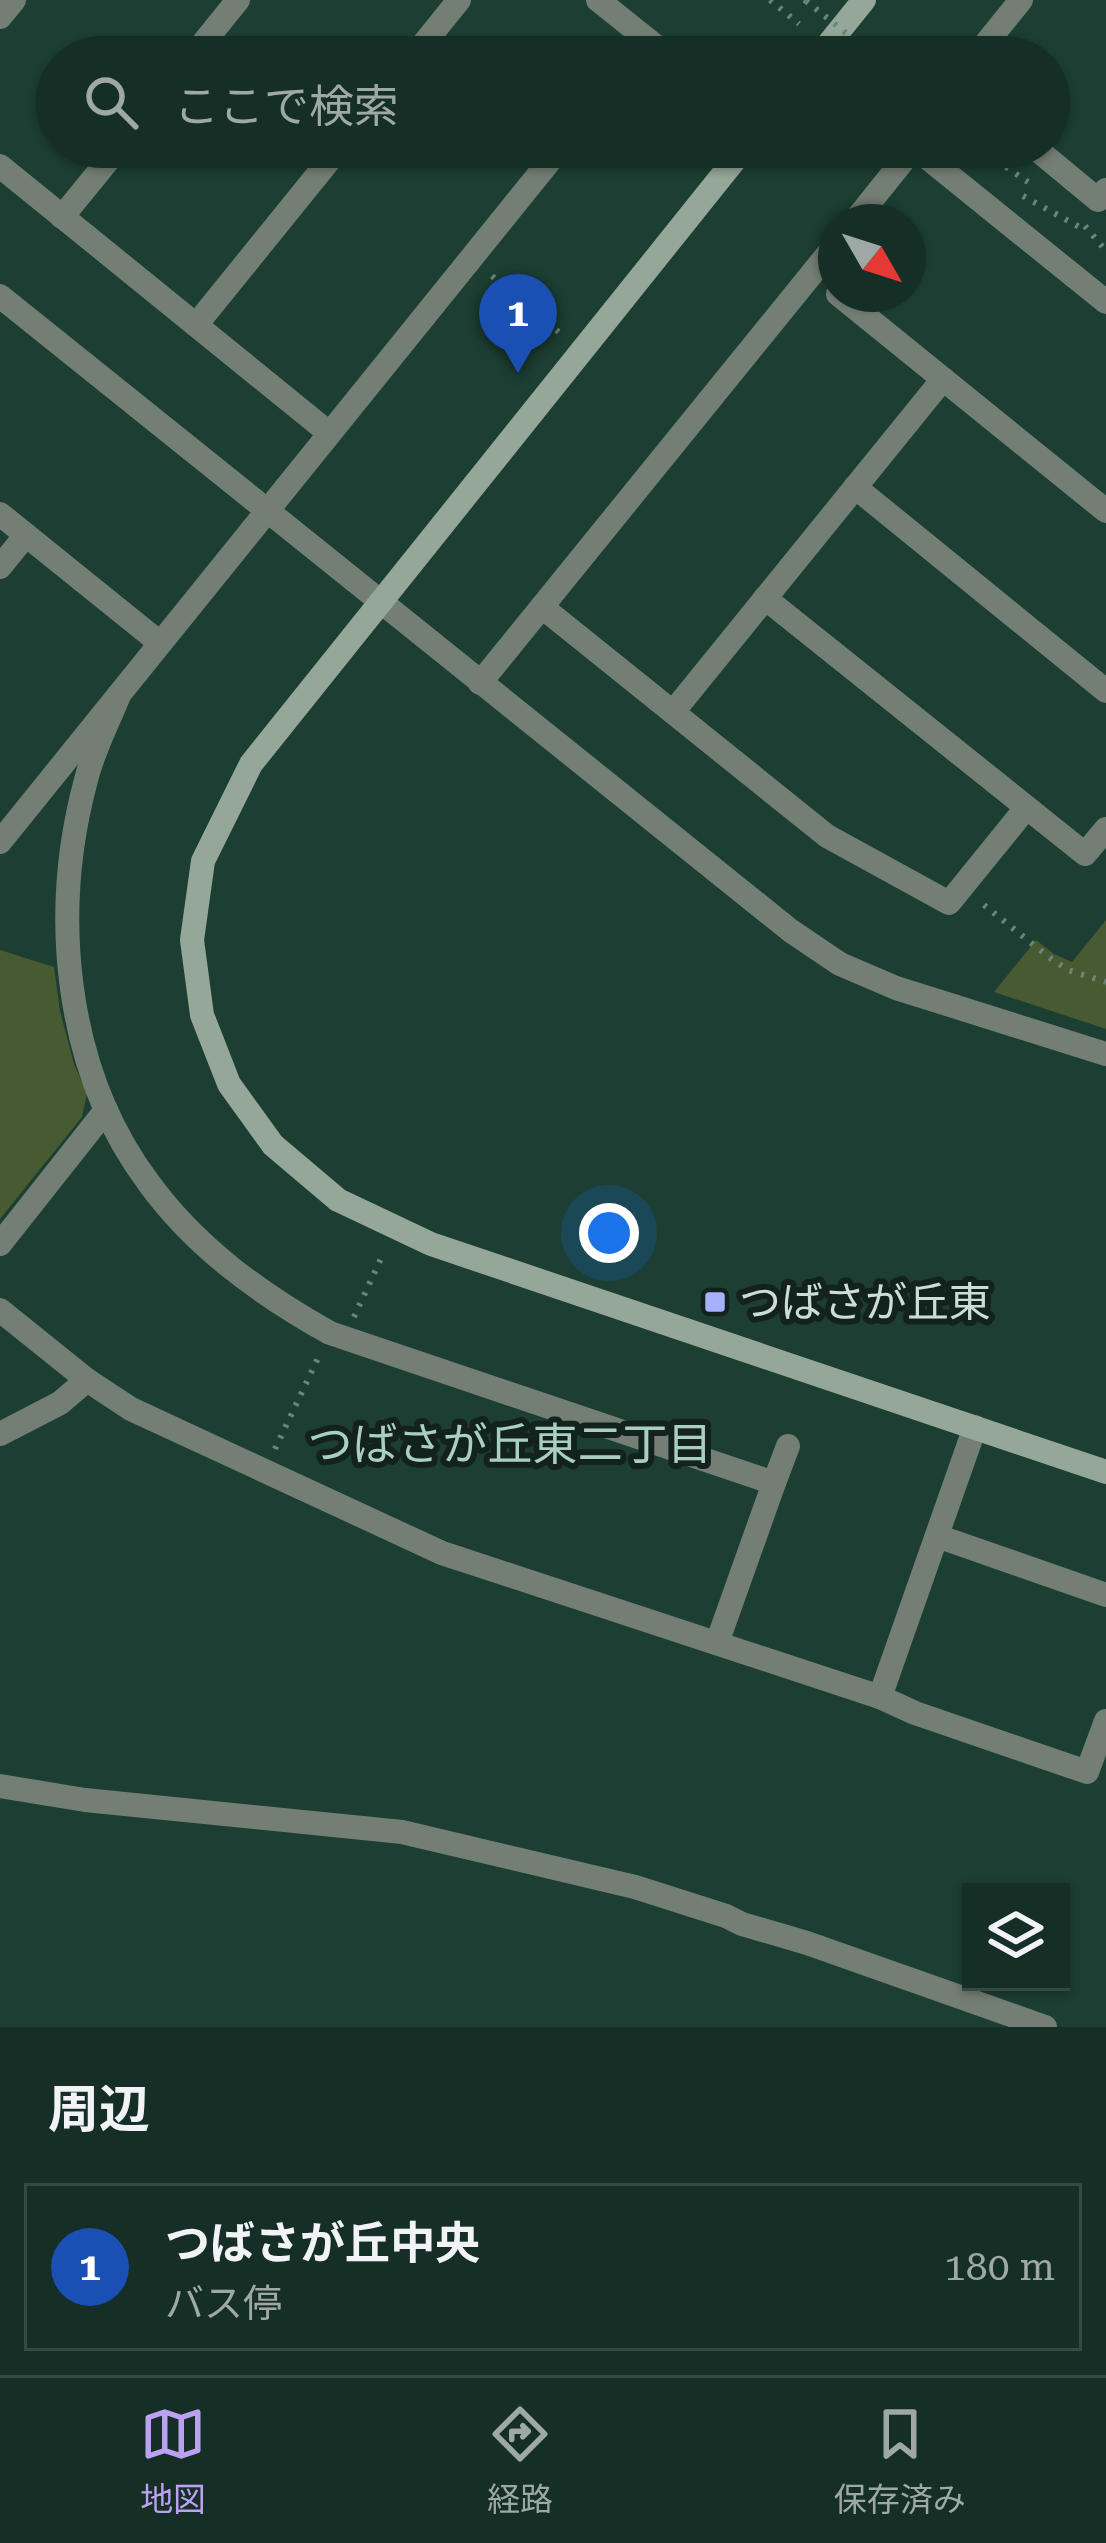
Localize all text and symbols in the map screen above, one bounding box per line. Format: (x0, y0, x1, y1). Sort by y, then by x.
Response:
search box (36, 36, 1070, 168)
icon: search (78, 69, 144, 135)
text: ここで検索 (174, 80, 399, 133)
north arrow (818, 204, 926, 312)
pin: 1 (479, 274, 557, 373)
your location (579, 1203, 639, 1263)
place label: つばさが丘東 (739, 1278, 991, 1327)
marker: つばさが丘東 (702, 1289, 728, 1315)
district label: つばさが丘東二丁目 (307, 1418, 713, 1471)
map controls (962, 1883, 1070, 1991)
button: layers (962, 1883, 1070, 1991)
text: 周辺 (48, 2080, 150, 2139)
text: つばさが丘中央 (165, 2217, 480, 2270)
text: 1 (79, 2244, 101, 2290)
text: 180 m (944, 2244, 1055, 2290)
text: バス停 (165, 2281, 282, 2327)
tab: 地図 (140, 2401, 206, 2521)
tab: 経路 (487, 2401, 553, 2521)
tab: 保存済み (834, 2401, 966, 2521)

